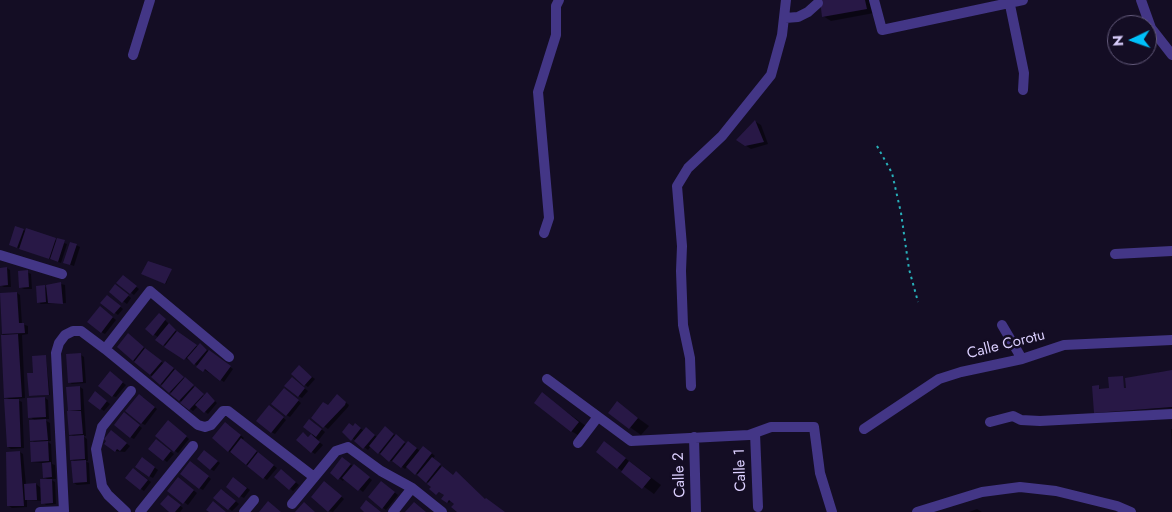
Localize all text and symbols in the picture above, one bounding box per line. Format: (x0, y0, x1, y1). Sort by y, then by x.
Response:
north arrow (1107, 15, 1157, 65)
text: N (1108, 35, 1128, 47)
street label: Calle Corotu (965, 327, 1047, 363)
street label: Calle 1 (731, 448, 751, 492)
street label: Calle 2 (670, 452, 690, 498)

